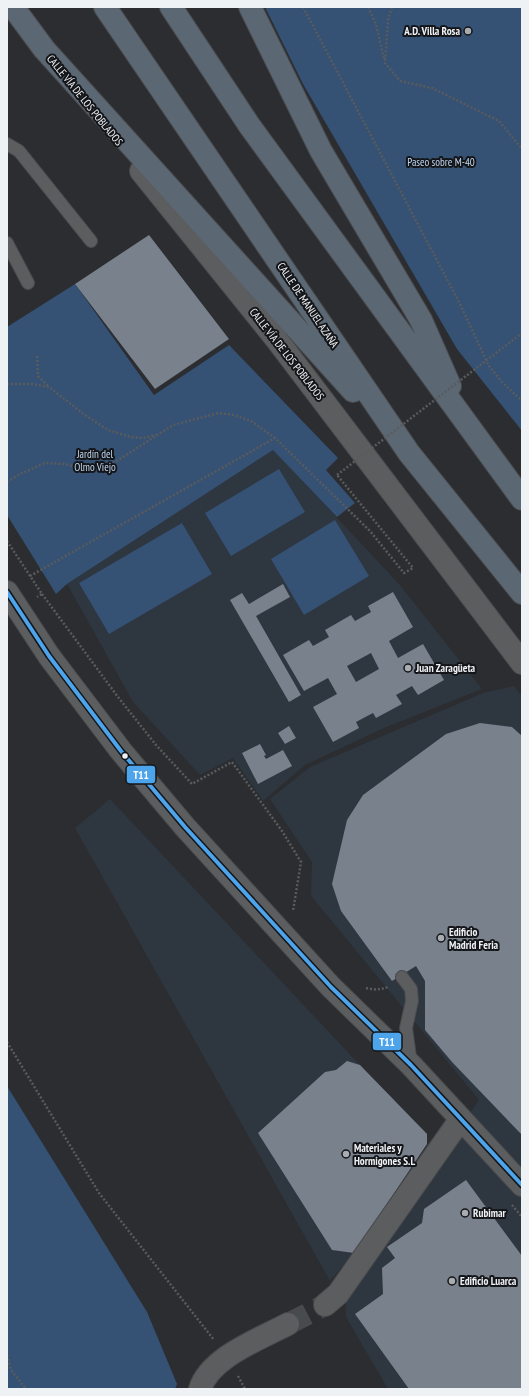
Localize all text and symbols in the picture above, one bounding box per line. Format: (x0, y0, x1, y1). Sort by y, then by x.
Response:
place label: A.D. Villa Rosa (403, 24, 460, 38)
marker: A.D. Villa Rosa (463, 26, 473, 36)
street label: CALLE VÍA DE LOS POBLADOS (44, 52, 126, 149)
park label: Paseo sobre M-40 (407, 155, 475, 169)
street label: CALLE DE MANUEL AZAÑA (274, 260, 342, 351)
street label: CALLE VÍA DE LOS POBLADOS (247, 305, 327, 403)
park label: Jardín del Olmo Viejo (74, 447, 116, 474)
place label: Juan Zaragüeta (415, 661, 476, 675)
marker: Juan Zaragüeta (403, 663, 413, 673)
unlabelled marker (120, 751, 130, 761)
line badge: T11 (126, 765, 156, 784)
text: T11 (133, 768, 149, 782)
place label: Edificio Madrid Feria (449, 925, 499, 952)
marker: Edificio Madrid Feria (436, 933, 446, 943)
line badge: T11 (372, 1032, 402, 1051)
text: T11 (379, 1035, 395, 1049)
place label: Materiales y Hormigones S.L (354, 1141, 415, 1168)
marker: Materiales y Hormigones S.L (341, 1149, 351, 1159)
place label: Rubimar (473, 1206, 507, 1220)
marker: Rubimar (460, 1208, 470, 1218)
place label: Edificio Luarca (460, 1274, 517, 1288)
marker: Edificio Luarca (447, 1276, 457, 1286)

